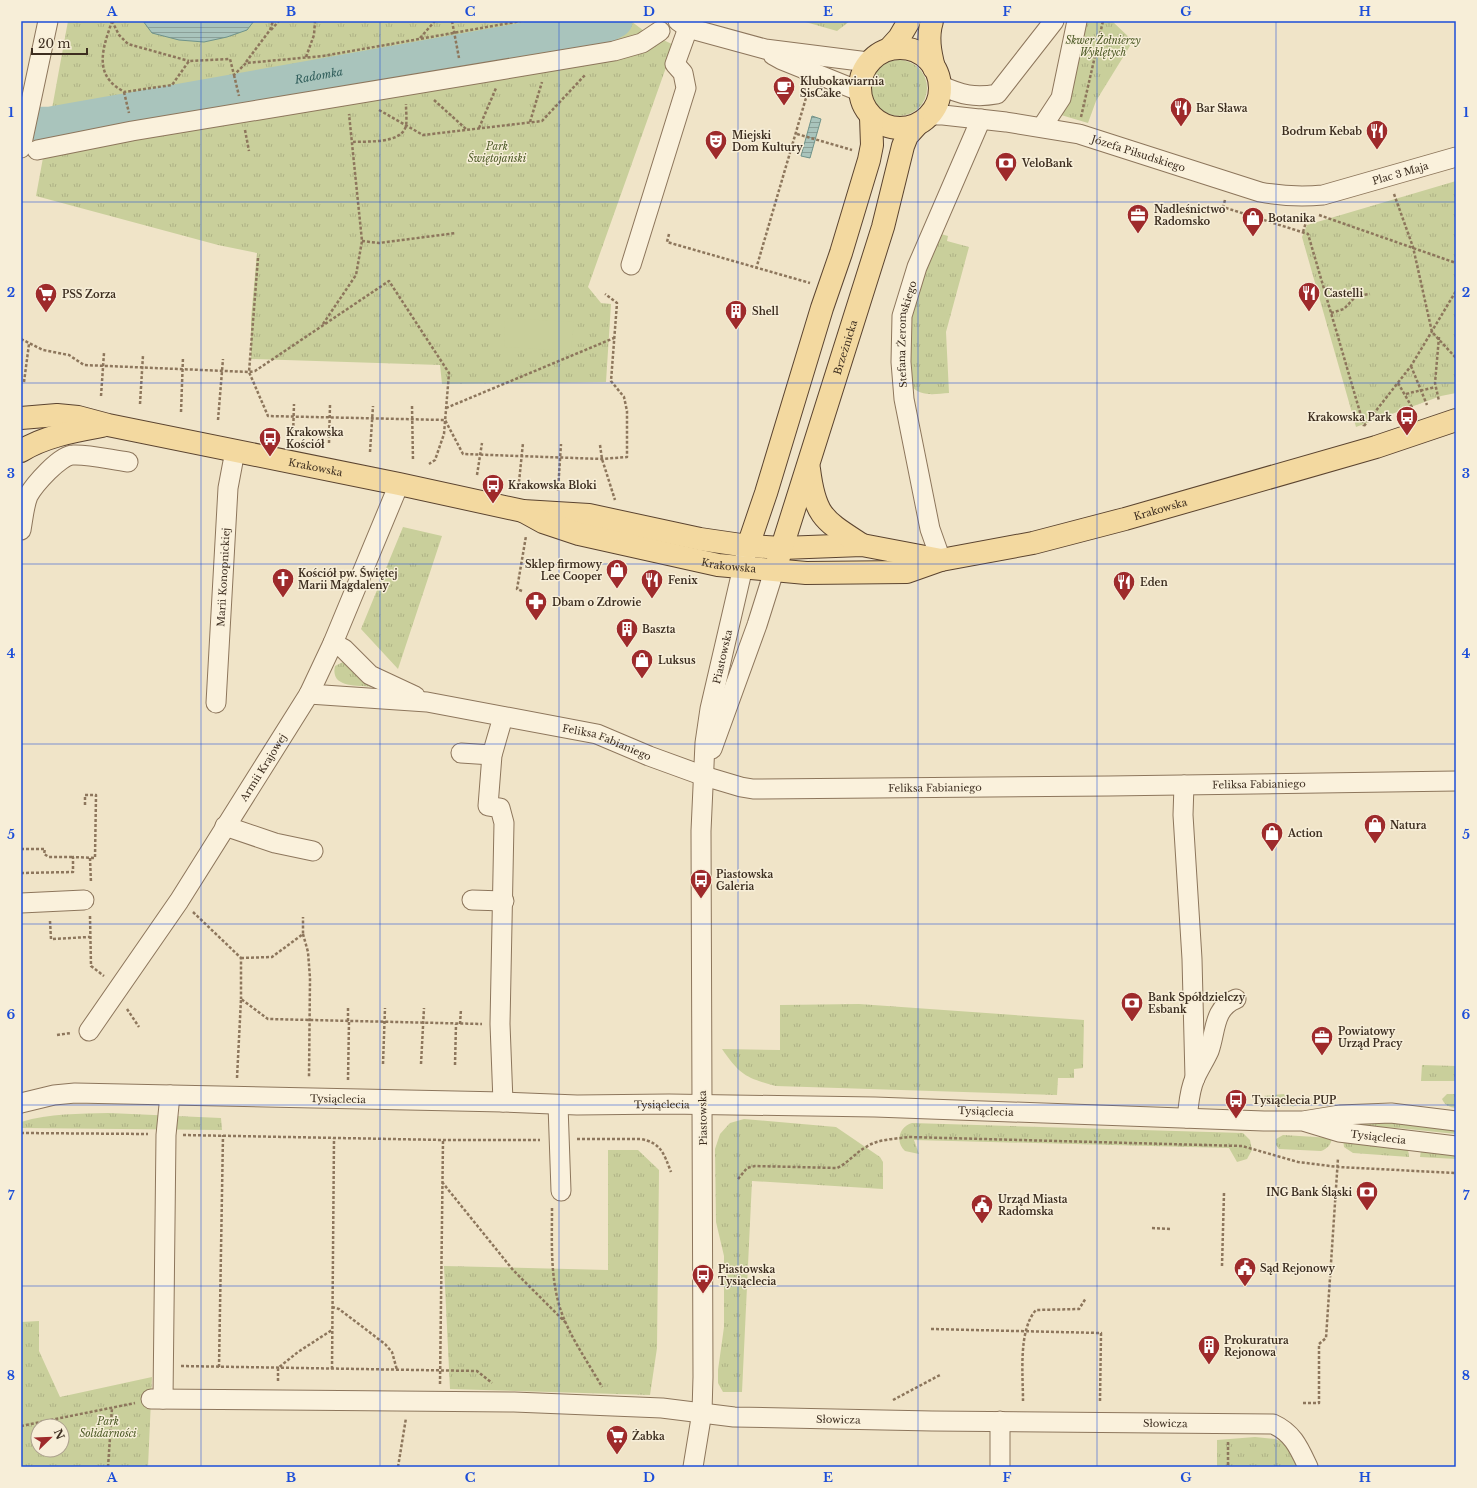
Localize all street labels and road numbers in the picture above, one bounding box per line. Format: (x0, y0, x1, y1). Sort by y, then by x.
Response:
street label: Józefa Piłsudskiego (1088, 131, 1188, 174)
street label: Plac 3 Maja (1371, 159, 1430, 187)
street label: Stefana Żeromskiego (894, 279, 919, 388)
street label: Brzeźnicka (830, 318, 860, 376)
street label: Krakowska (287, 455, 344, 479)
street label: Krakowska (1132, 495, 1189, 523)
street label: Marii Konopnickiej (214, 527, 232, 627)
street label: Krakowska (700, 555, 757, 575)
street label: Piastowska (710, 628, 735, 685)
street label: Feliksa Fabianiego (561, 721, 654, 763)
street label: Armii Krajowej (236, 731, 289, 804)
street label: Feliksa Fabianiego (1212, 777, 1306, 791)
street label: Feliksa Fabianiego (888, 781, 982, 794)
street label: Piastowska (696, 1090, 710, 1146)
street label: Tysiąclecia (310, 1091, 366, 1106)
street label: Tysiąclecia (634, 1097, 690, 1111)
street label: Tysiąclecia (958, 1103, 1014, 1118)
street label: Tysiąclecia (1350, 1127, 1407, 1147)
street label: Słowicza (816, 1412, 861, 1426)
street label: Słowicza (1143, 1416, 1188, 1430)

